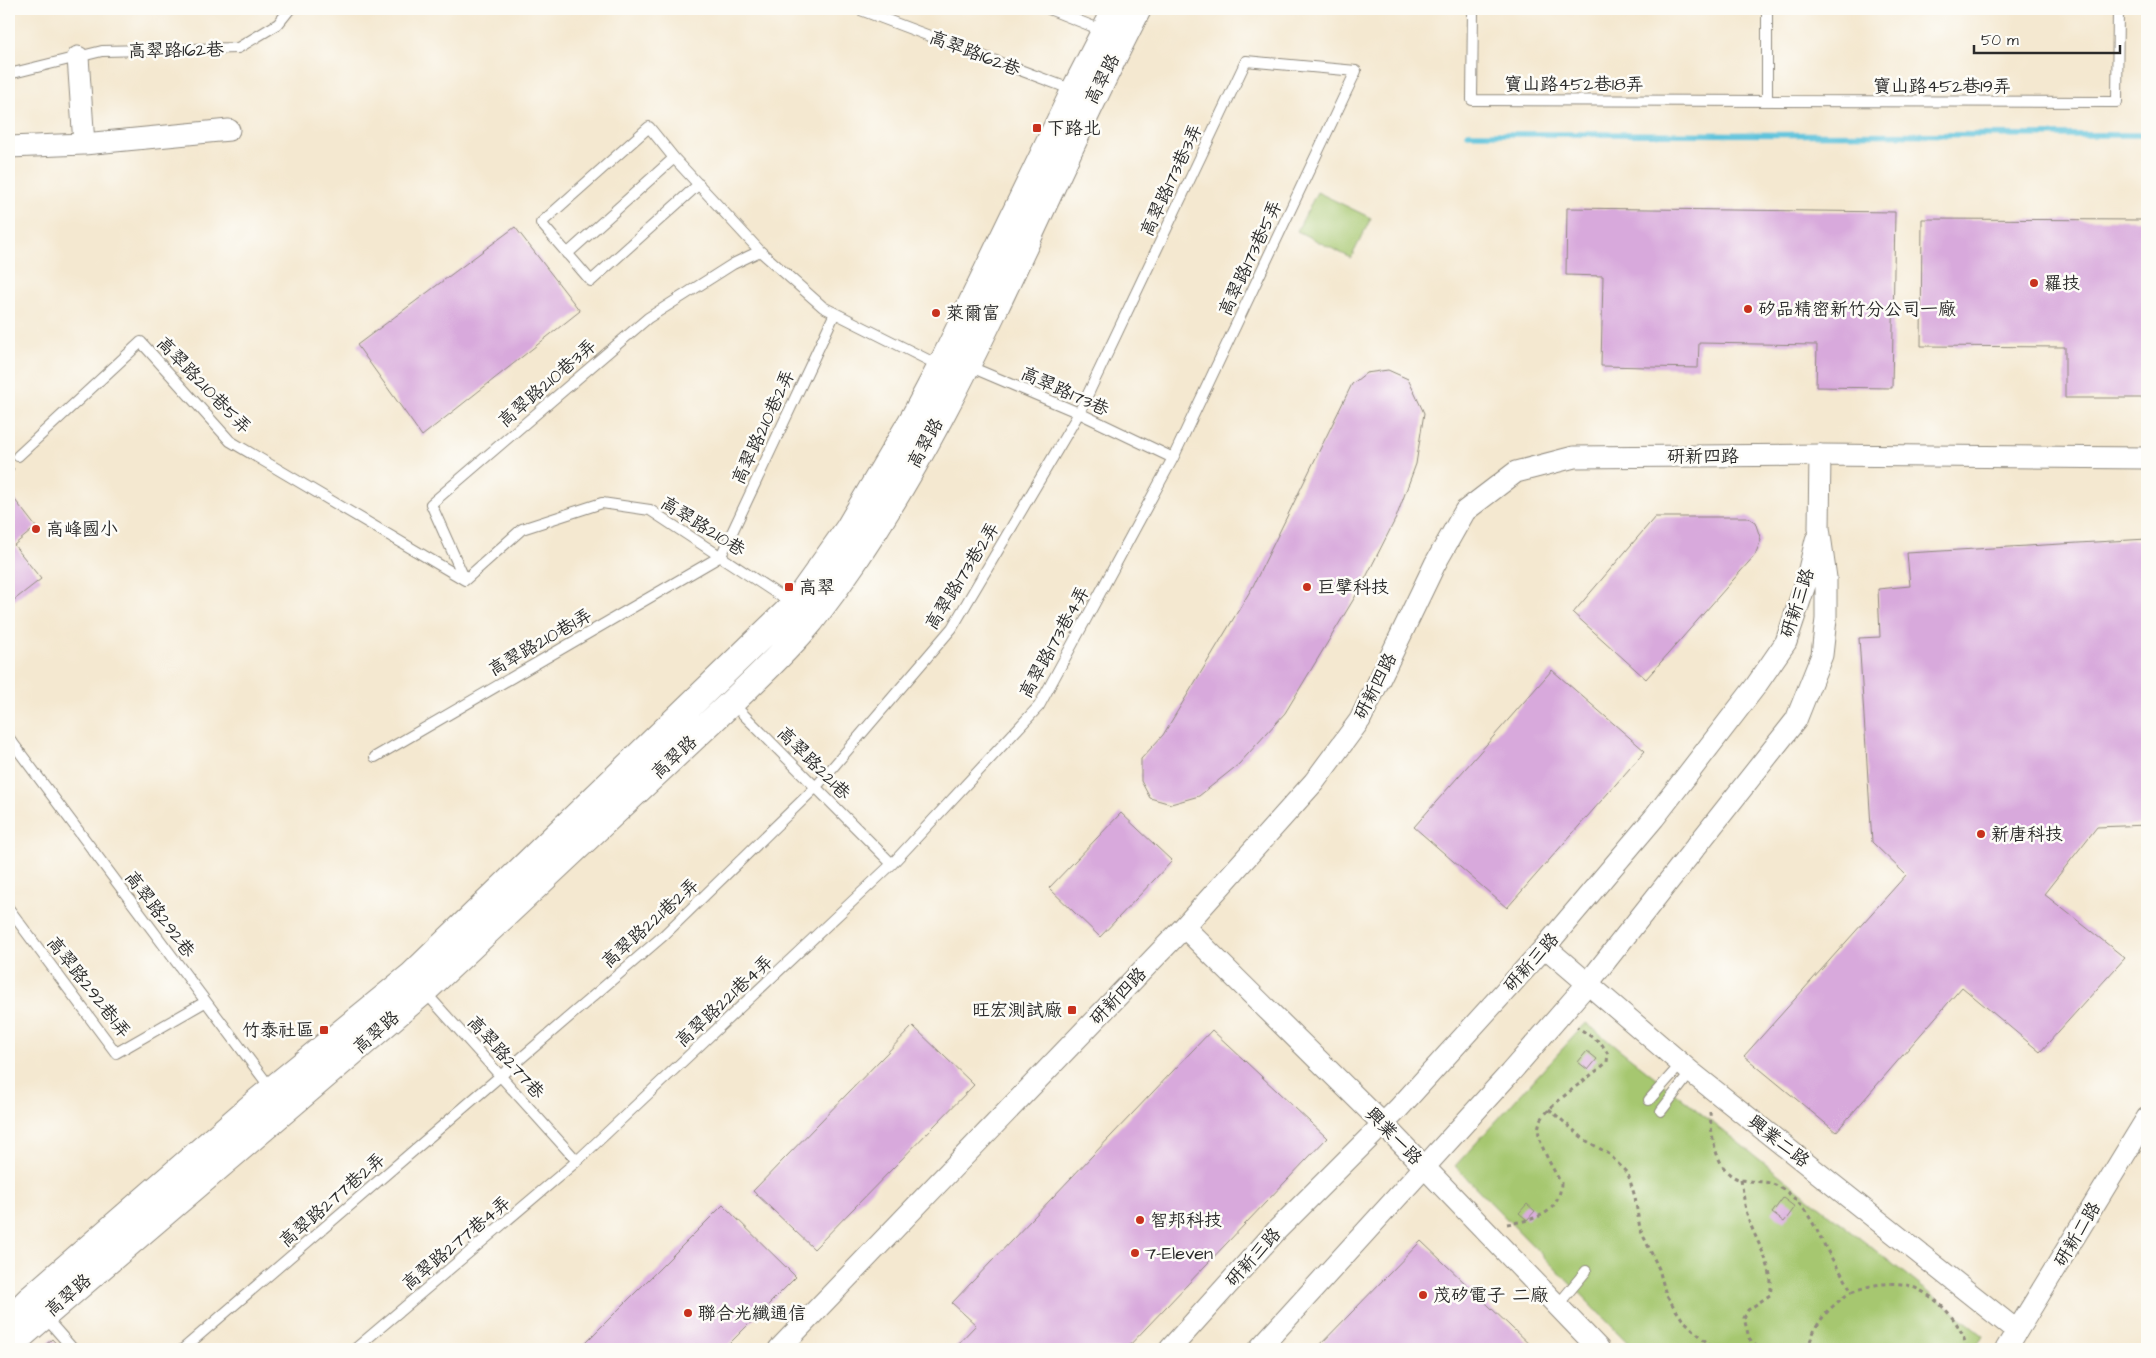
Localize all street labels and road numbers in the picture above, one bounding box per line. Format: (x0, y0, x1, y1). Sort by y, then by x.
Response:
street label: 高翠路162巷 (926, 25, 1024, 82)
street label: 高翠路162巷 (128, 37, 224, 64)
street label: 高翠路 (1079, 49, 1126, 109)
street label: 寶山路452巷18弄 (1504, 72, 1644, 97)
street label: 寶山路452巷19弄 (1873, 74, 2011, 99)
street label: 高翠路173巷3弄 (1134, 120, 1208, 241)
street label: 高翠路173巷5弄 (1213, 196, 1288, 320)
street label: 高翠路210巷5弄 (151, 331, 257, 440)
street label: 高翠路210巷3弄 (493, 334, 602, 433)
street label: 高翠路173巷 (1017, 361, 1113, 422)
street label: 高翠路210巷2弄 (726, 366, 801, 489)
street label: 高翠路 (901, 414, 949, 473)
street label: 研新四路 (1667, 444, 1739, 469)
street label: 高翠路210巷 (655, 490, 750, 562)
street label: 高翠路173巷2弄 (919, 518, 1006, 635)
street label: 研新三路 (1774, 565, 1820, 641)
street label: 高翠路173巷4弄 (1013, 582, 1096, 703)
street label: 高翠路210巷1弄 (484, 603, 597, 682)
street label: 研新四路 (1348, 648, 1403, 724)
street label: 高翠路221巷 (771, 721, 856, 806)
street label: 高翠路 (646, 730, 703, 785)
street label: 高翠路292巷 (119, 866, 201, 963)
street label: 高翠路221巷2弄 (596, 873, 704, 974)
street label: 研新三路 (1498, 927, 1565, 997)
street label: 高翠路292巷1弄 (41, 931, 136, 1044)
street label: 高翠路221巷4弄 (670, 950, 779, 1053)
street label: 研新四路 (1084, 962, 1152, 1031)
street label: 高翠路 (348, 1005, 405, 1060)
street label: 高翠路277巷 (461, 1010, 550, 1105)
street label: 興業一路 (1360, 1102, 1428, 1171)
street label: 興業二路 (1743, 1109, 1815, 1173)
street label: 高翠路277巷2弄 (274, 1147, 391, 1253)
street label: 高翠路277巷4弄 (397, 1191, 516, 1296)
street label: 研新二路 (2048, 1197, 2107, 1272)
street label: 研新三路 (1220, 1222, 1287, 1292)
street label: 高翠路 (40, 1268, 97, 1323)

